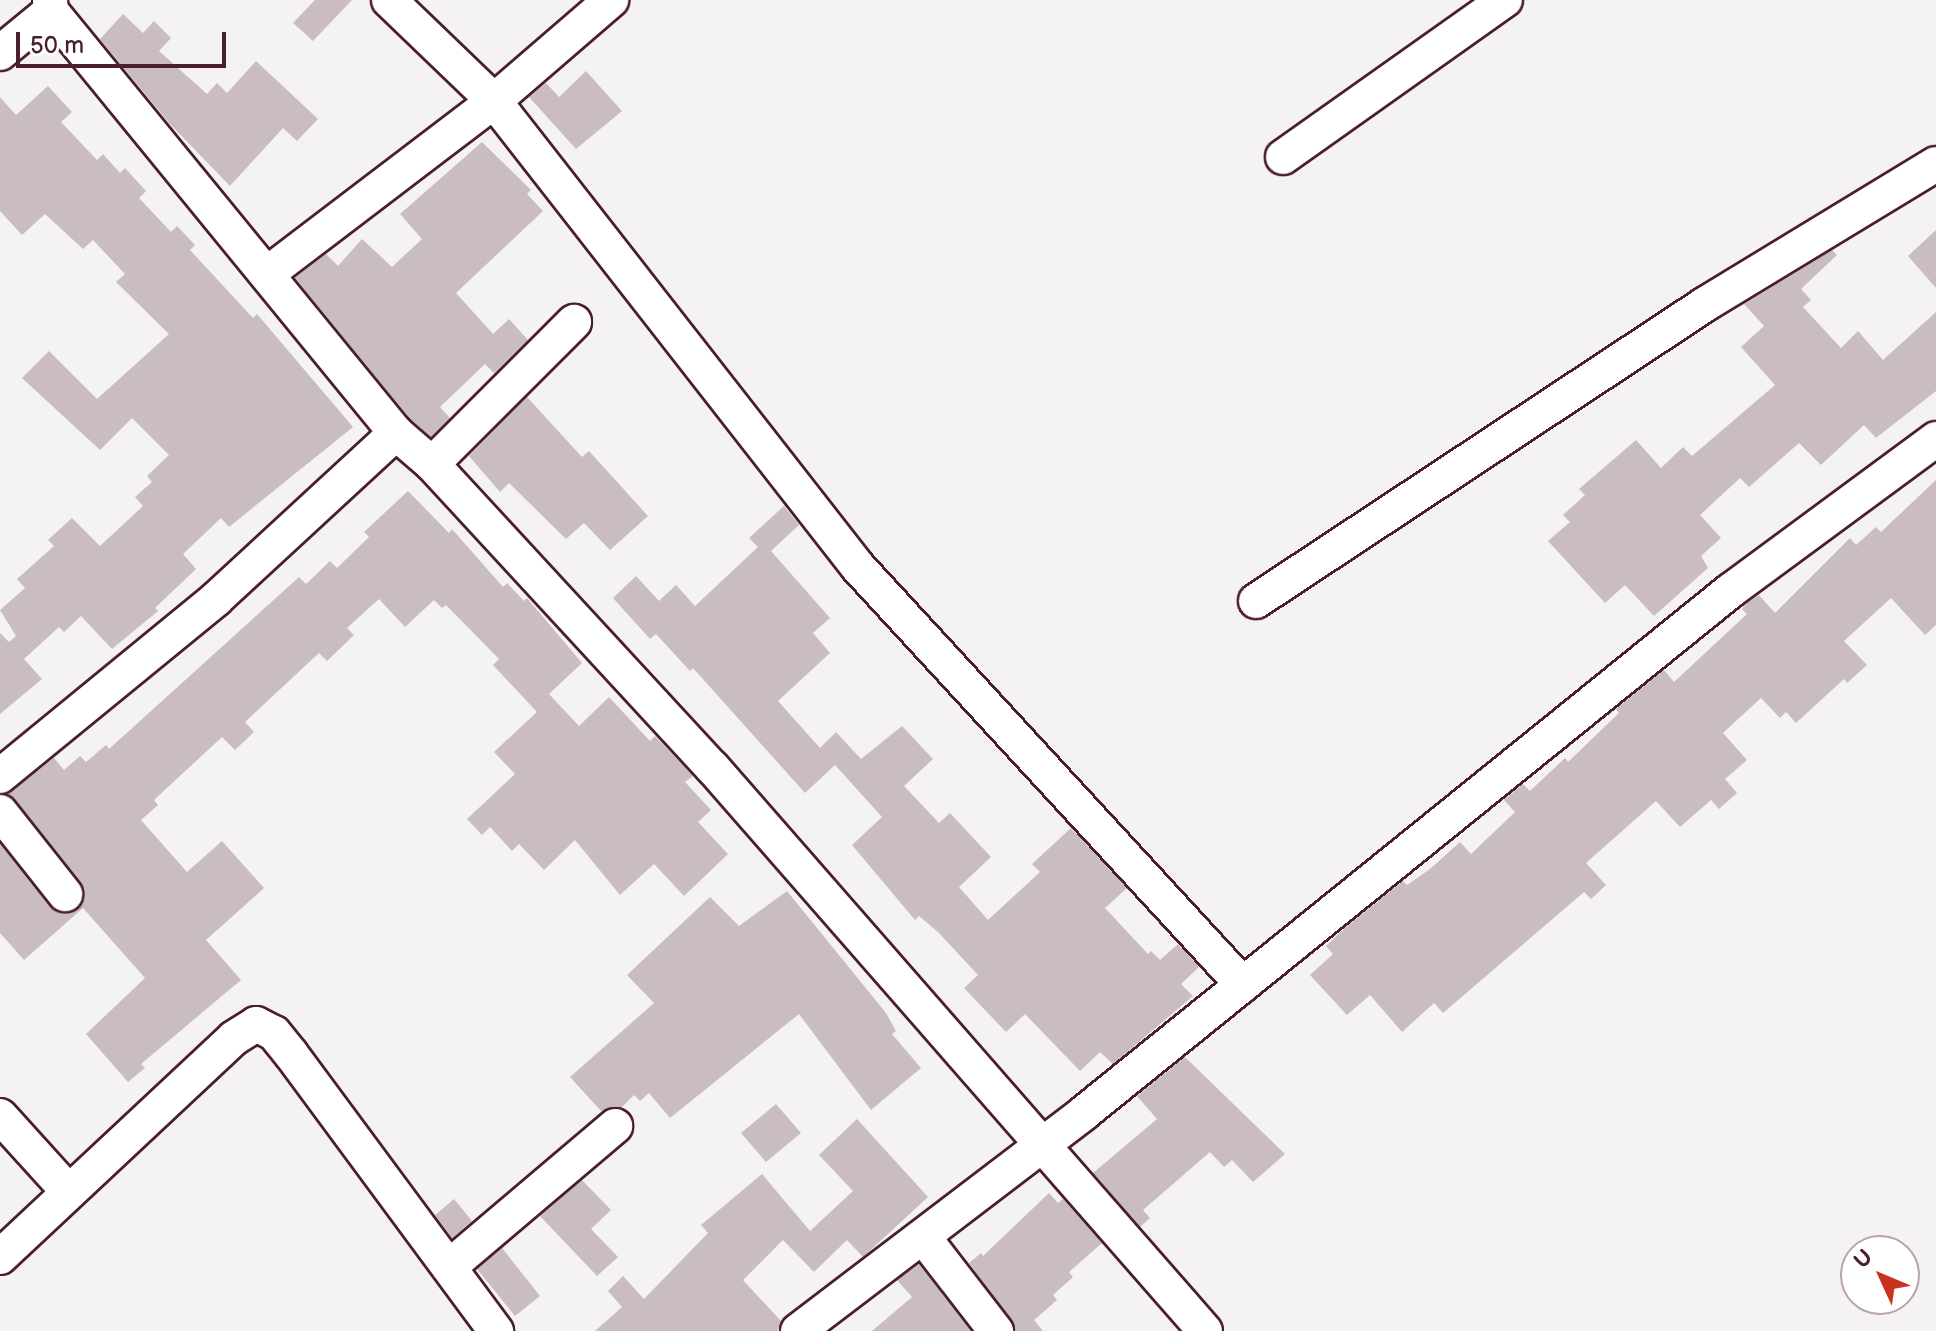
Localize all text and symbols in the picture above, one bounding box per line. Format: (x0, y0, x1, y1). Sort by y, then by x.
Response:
scale bar (20, 16, 230, 66)
text: 50 m (30, 31, 84, 60)
north arrow (1840, 1235, 1920, 1315)
text: U (1849, 1244, 1879, 1274)

